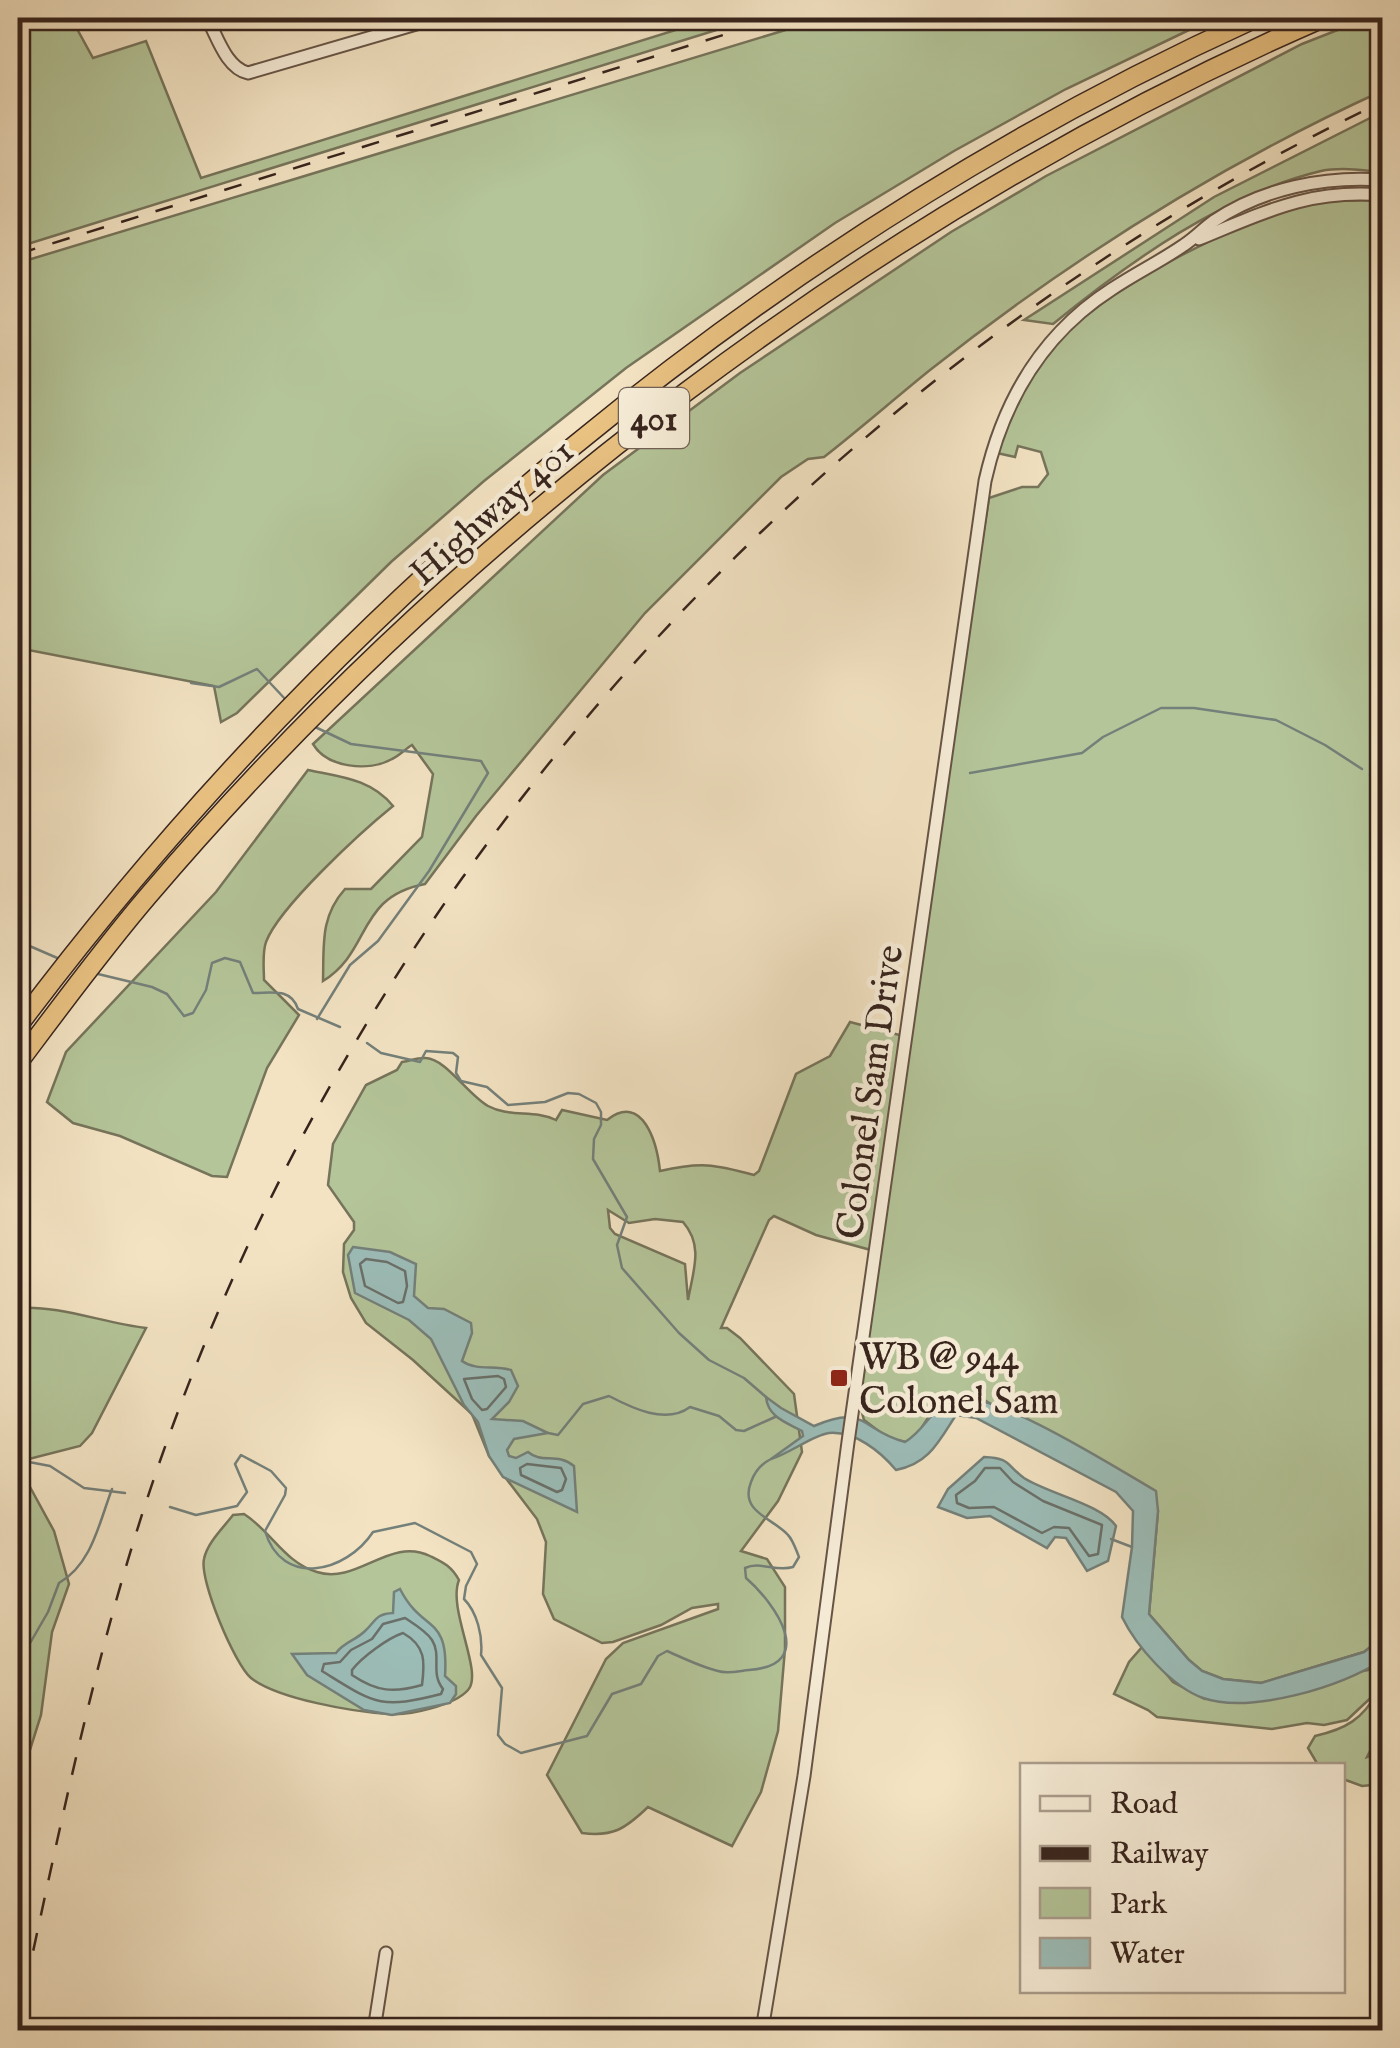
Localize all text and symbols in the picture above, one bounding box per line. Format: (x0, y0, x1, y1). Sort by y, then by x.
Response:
road number: 401 (619, 388, 689, 448)
street label: Highway 401 (401, 429, 585, 598)
street label: Colonel Sam Drive (828, 942, 916, 1243)
place label: WB @ 944 Colonel Sam (859, 1335, 1059, 1427)
marker: WB @ 944 Colonel Sam (828, 1367, 850, 1389)
legend (1020, 1763, 1345, 1993)
text: Road (1110, 1786, 1179, 1824)
text: Railway (1110, 1836, 1209, 1874)
text: Park (1110, 1886, 1168, 1924)
text: Water (1110, 1936, 1185, 1974)

